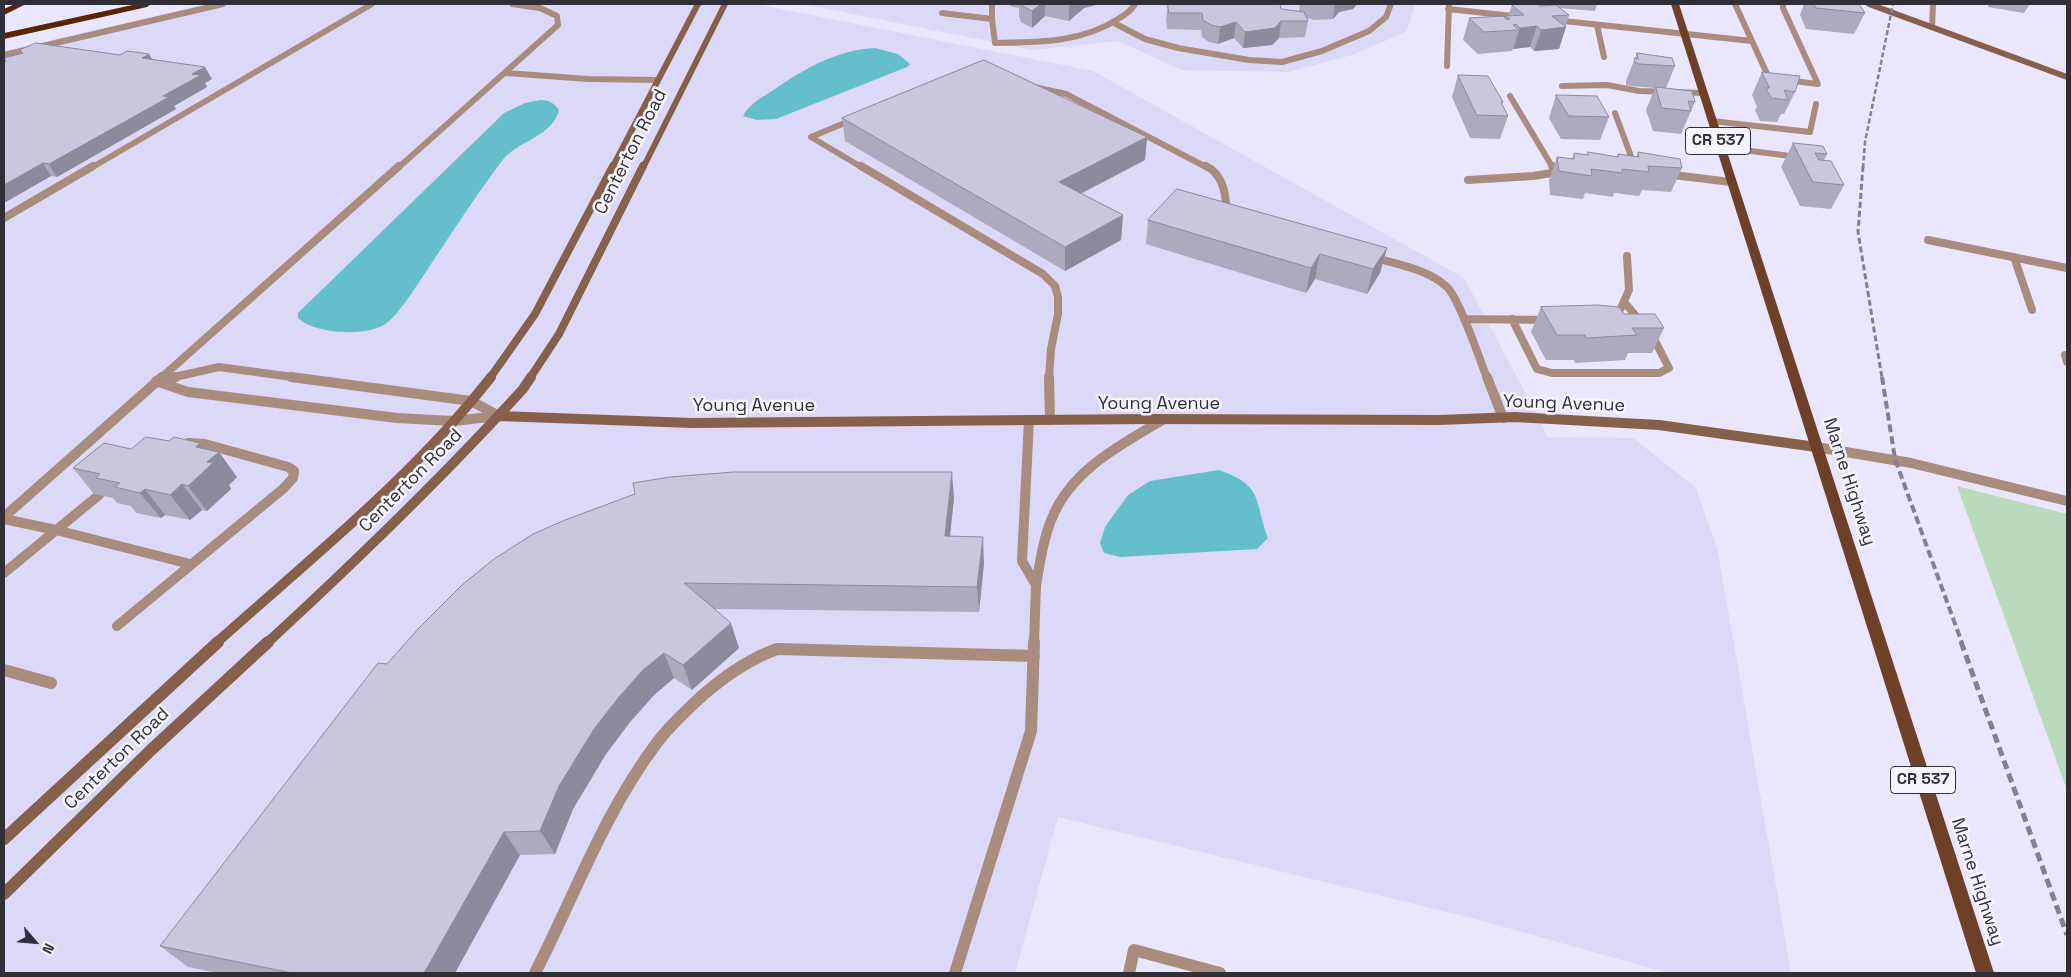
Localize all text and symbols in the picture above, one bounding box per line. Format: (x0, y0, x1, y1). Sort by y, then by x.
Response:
street label: Centerton Road (590, 86, 672, 218)
road number: CR 537 (1686, 128, 1750, 154)
street label: Young Avenue (1502, 391, 1626, 417)
street label: Young Avenue (1098, 393, 1220, 415)
street label: Young Avenue (693, 395, 815, 417)
street label: Marne Highway (1818, 415, 1880, 549)
street label: Centerton Road (355, 425, 467, 537)
street label: Centerton Road (60, 704, 174, 814)
road number: CR 537 (1890, 766, 1956, 794)
street label: Marne Highway (1946, 815, 2008, 949)
north arrow (10, 917, 60, 967)
text: N (38, 941, 59, 957)

